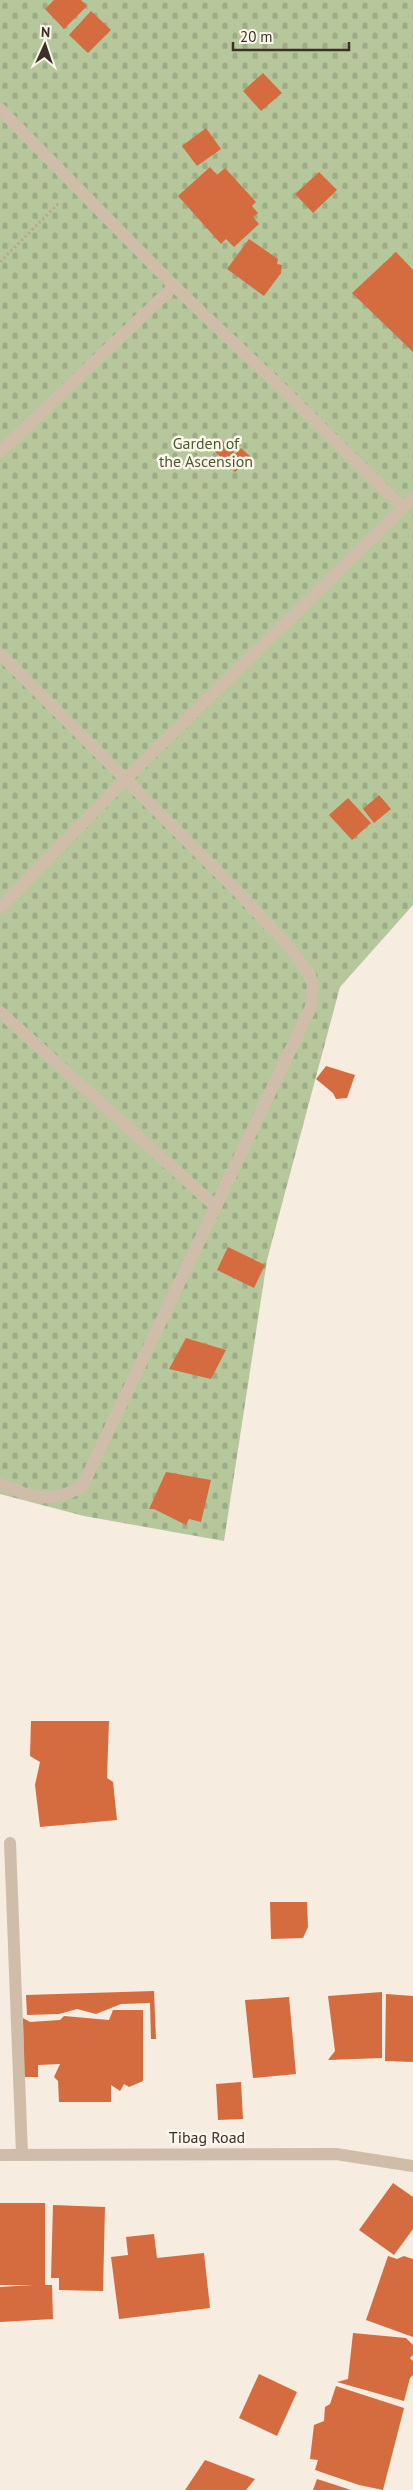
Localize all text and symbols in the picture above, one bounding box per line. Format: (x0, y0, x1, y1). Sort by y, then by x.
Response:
north arrow (20, 20, 70, 70)
scale bar (233, 20, 349, 52)
text: N (41, 23, 51, 41)
text: 20 m (240, 27, 273, 46)
park label: Garden of the Ascension (159, 433, 253, 471)
street label: Tibag Road (169, 2127, 245, 2147)

